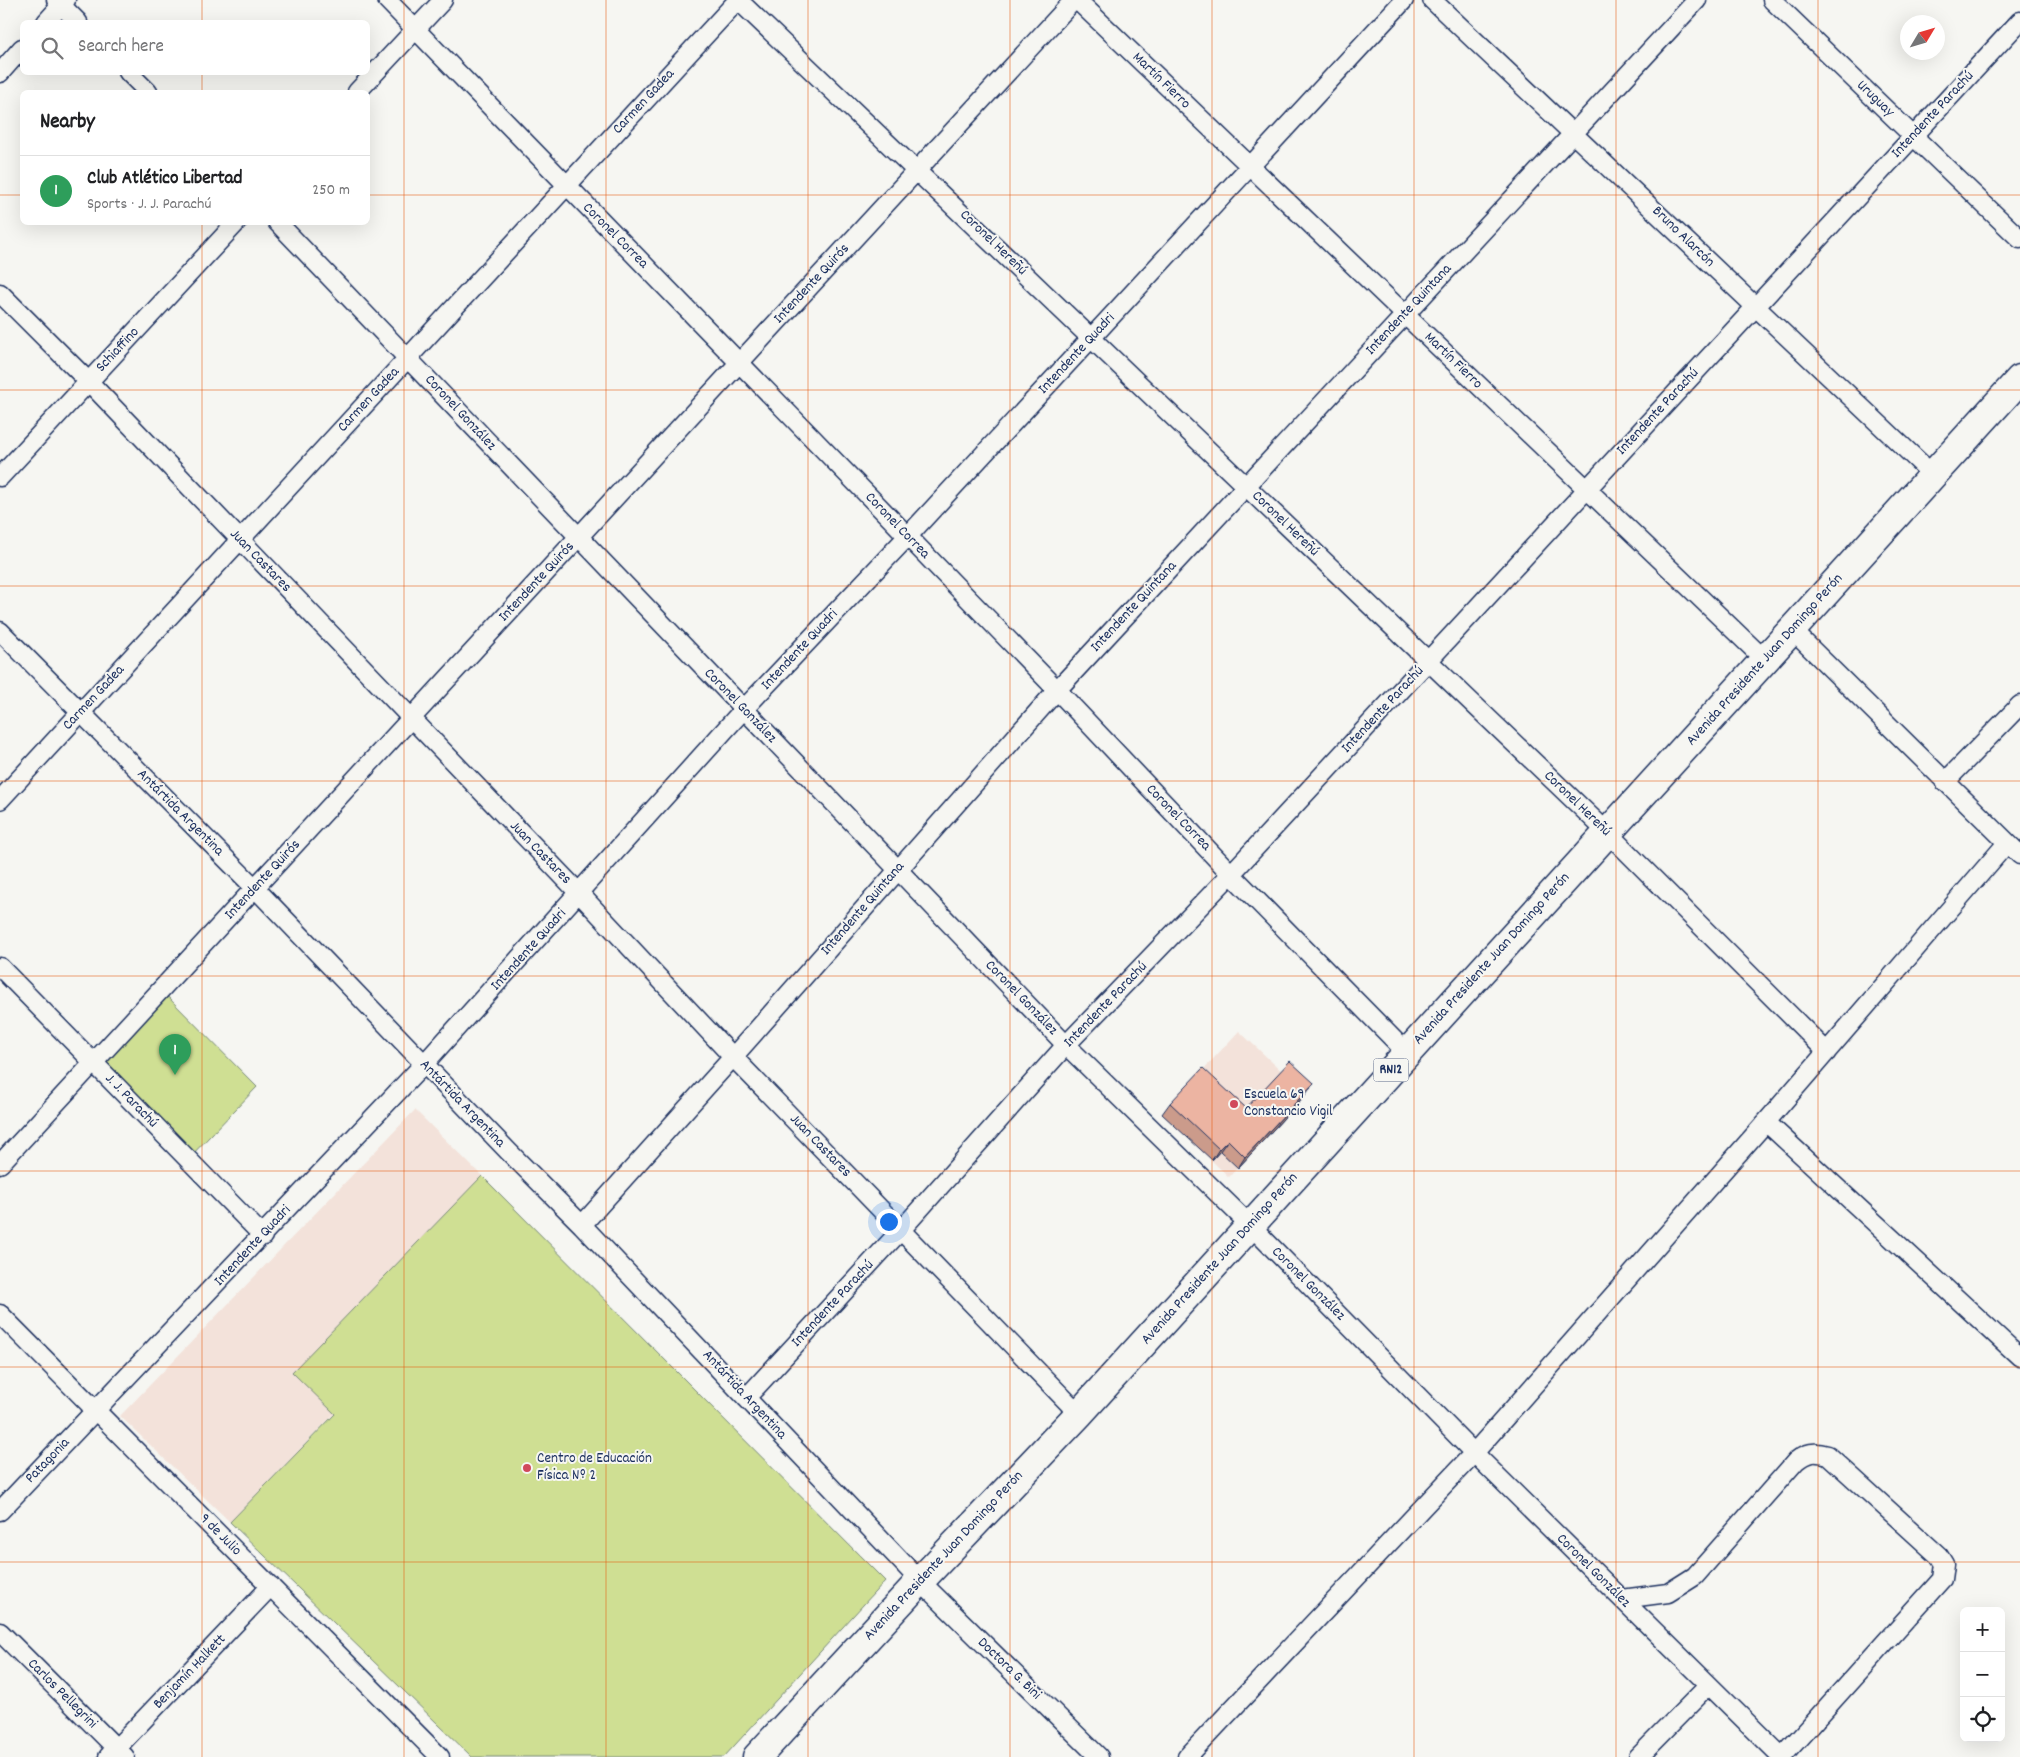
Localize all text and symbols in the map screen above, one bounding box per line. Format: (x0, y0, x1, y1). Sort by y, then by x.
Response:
north arrow (1900, 15, 1945, 60)
search box (20, 20, 370, 75)
icon: search (38, 34, 66, 62)
text: Search here (78, 34, 164, 61)
street label: Martín Fierro (1127, 47, 1195, 115)
street label: Carmen Gadea (608, 64, 681, 140)
street label: Intendente Parachú (1887, 66, 1979, 164)
street label: Uruguay (1851, 75, 1900, 123)
text: Nearby (40, 108, 95, 138)
text: Club Atlético Libertad (87, 166, 242, 193)
text: 1 (54, 179, 58, 202)
text: 250 m (312, 179, 350, 202)
text: Sports · J. J. Parachú (87, 193, 211, 216)
street label: Coronel Correa (577, 198, 654, 275)
street label: Bruno Alarcón (1647, 201, 1720, 273)
street label: Coronel Hereñú (954, 205, 1032, 281)
street label: Intendente Quirós (769, 239, 855, 329)
street label: Intendente Quintana (1361, 259, 1458, 361)
street label: Intendente Quadri (1033, 308, 1121, 400)
street label: Schiaffino (91, 322, 145, 378)
street label: Martín Fierro (1419, 327, 1487, 395)
street label: Carmen Gadea (333, 362, 406, 438)
street label: Intendente Parachú (1612, 363, 1704, 461)
street label: Coronel González (419, 370, 501, 456)
street label: Coronel Hereñú (1246, 486, 1324, 562)
street label: Coronel Correa (859, 488, 935, 565)
street label: Juan Castares (224, 524, 296, 598)
street label: Intendente Quirós (494, 537, 580, 627)
street label: Intendente Quintana (1086, 556, 1183, 658)
street label: Avenida Presidente Juan Domingo Perón (1681, 569, 1849, 751)
street label: Intendente Quadri (756, 604, 844, 696)
street label: Carmen Gadea (58, 660, 131, 736)
street label: Intendente Parachú (1337, 661, 1429, 759)
street label: Coronel González (698, 663, 782, 749)
street label: Antártida Argentina (131, 764, 229, 862)
street label: Coronel Hereñú (1538, 766, 1616, 842)
street label: Coronel Correa (1140, 780, 1216, 857)
street label: Juan Castares (504, 816, 576, 890)
street label: Intendente Quirós (220, 835, 306, 925)
street label: Intendente Quintana (816, 856, 911, 961)
street label: Avenida Presidente Juan Domingo Perón (1408, 868, 1576, 1050)
street label: Intendente Quadri (486, 904, 572, 996)
street label: Coronel González (979, 955, 1063, 1041)
street label: Intendente Parachú (1059, 957, 1153, 1053)
pin: 1 (159, 1034, 191, 1075)
street label: Antártida Argentina (414, 1055, 511, 1154)
road number: RN12 (1374, 1058, 1408, 1082)
street label: J. J. Parachú (99, 1069, 163, 1133)
place label: Escuela 69 Constancio Vigil (1244, 1084, 1333, 1123)
marker: Escuela 69 Constancio Vigil (1228, 1098, 1240, 1110)
street label: Juan Castares (784, 1109, 856, 1183)
street label: Avenida Presidente Juan Domingo Perón (1136, 1168, 1304, 1350)
street label: Intendente Quadri (209, 1200, 297, 1292)
your location (876, 1209, 902, 1235)
street label: Coronel González (1266, 1242, 1350, 1326)
street label: Intendente Parachú (787, 1255, 879, 1353)
street label: Antártida Argentina (697, 1345, 792, 1445)
street label: Patagonia (21, 1432, 76, 1489)
place label: Centro de Educación Física Nº 2 (537, 1448, 652, 1487)
marker: Centro de Educación Física Nº 2 (521, 1462, 533, 1474)
street label: Avenida Presidente Juan Domingo Perón (859, 1466, 1029, 1646)
street label: 9 de Julio (194, 1509, 246, 1561)
street label: Coronel González (1551, 1529, 1635, 1613)
map controls (1960, 1607, 2005, 1742)
button: + (1960, 1607, 2005, 1652)
street label: Benjamín Halkett (148, 1629, 232, 1715)
street label: Doctora G. Bini (972, 1633, 1046, 1705)
button: − (1960, 1652, 2005, 1697)
street label: Carlos Pellegrini (22, 1654, 102, 1734)
button: locate (1960, 1697, 2005, 1742)

